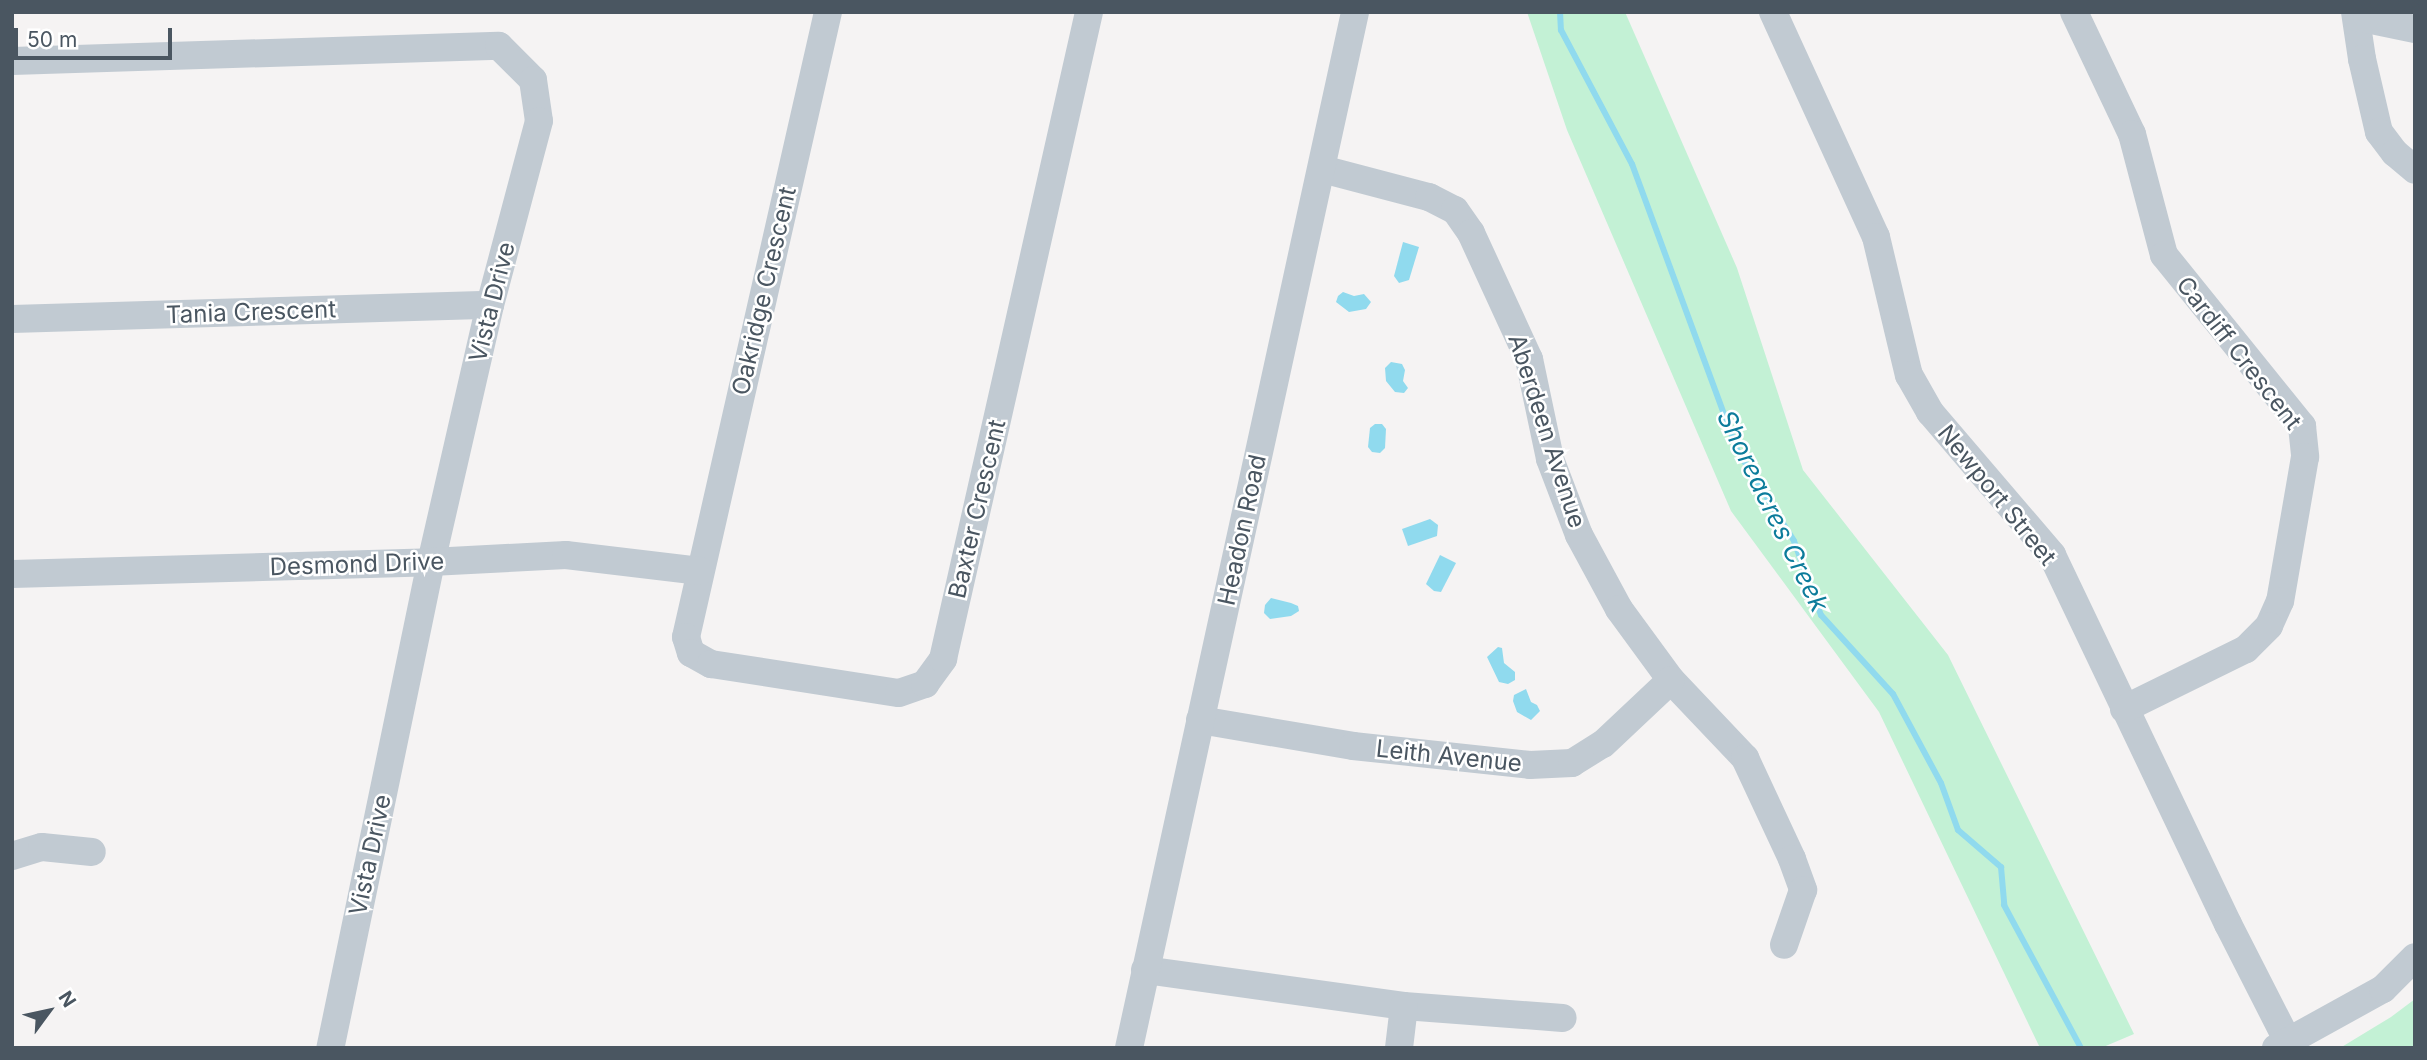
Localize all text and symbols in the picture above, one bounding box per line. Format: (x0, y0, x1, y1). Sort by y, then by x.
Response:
scale bar (18, 14, 175, 58)
text: 50 m (27, 27, 77, 52)
street label: Oakridge Crescent (726, 184, 802, 398)
street label: Vista Drive (463, 239, 521, 365)
street label: Cardiff Crescent (2170, 271, 2308, 435)
street label: Tania Crescent (166, 295, 336, 329)
street label: Aberdeen Avenue (1502, 331, 1592, 531)
water label: Shoreacres Creek (1711, 405, 1835, 617)
street label: Baxter Crescent (942, 417, 1012, 601)
street label: Newport Street (1932, 419, 2062, 571)
street label: Headon Road (1212, 452, 1272, 608)
street label: Desmond Drive (269, 547, 445, 581)
street label: Leith Avenue (1375, 734, 1523, 778)
street label: Vista Drive (343, 792, 397, 918)
north arrow (14, 976, 84, 1046)
text: N (53, 987, 81, 1012)

